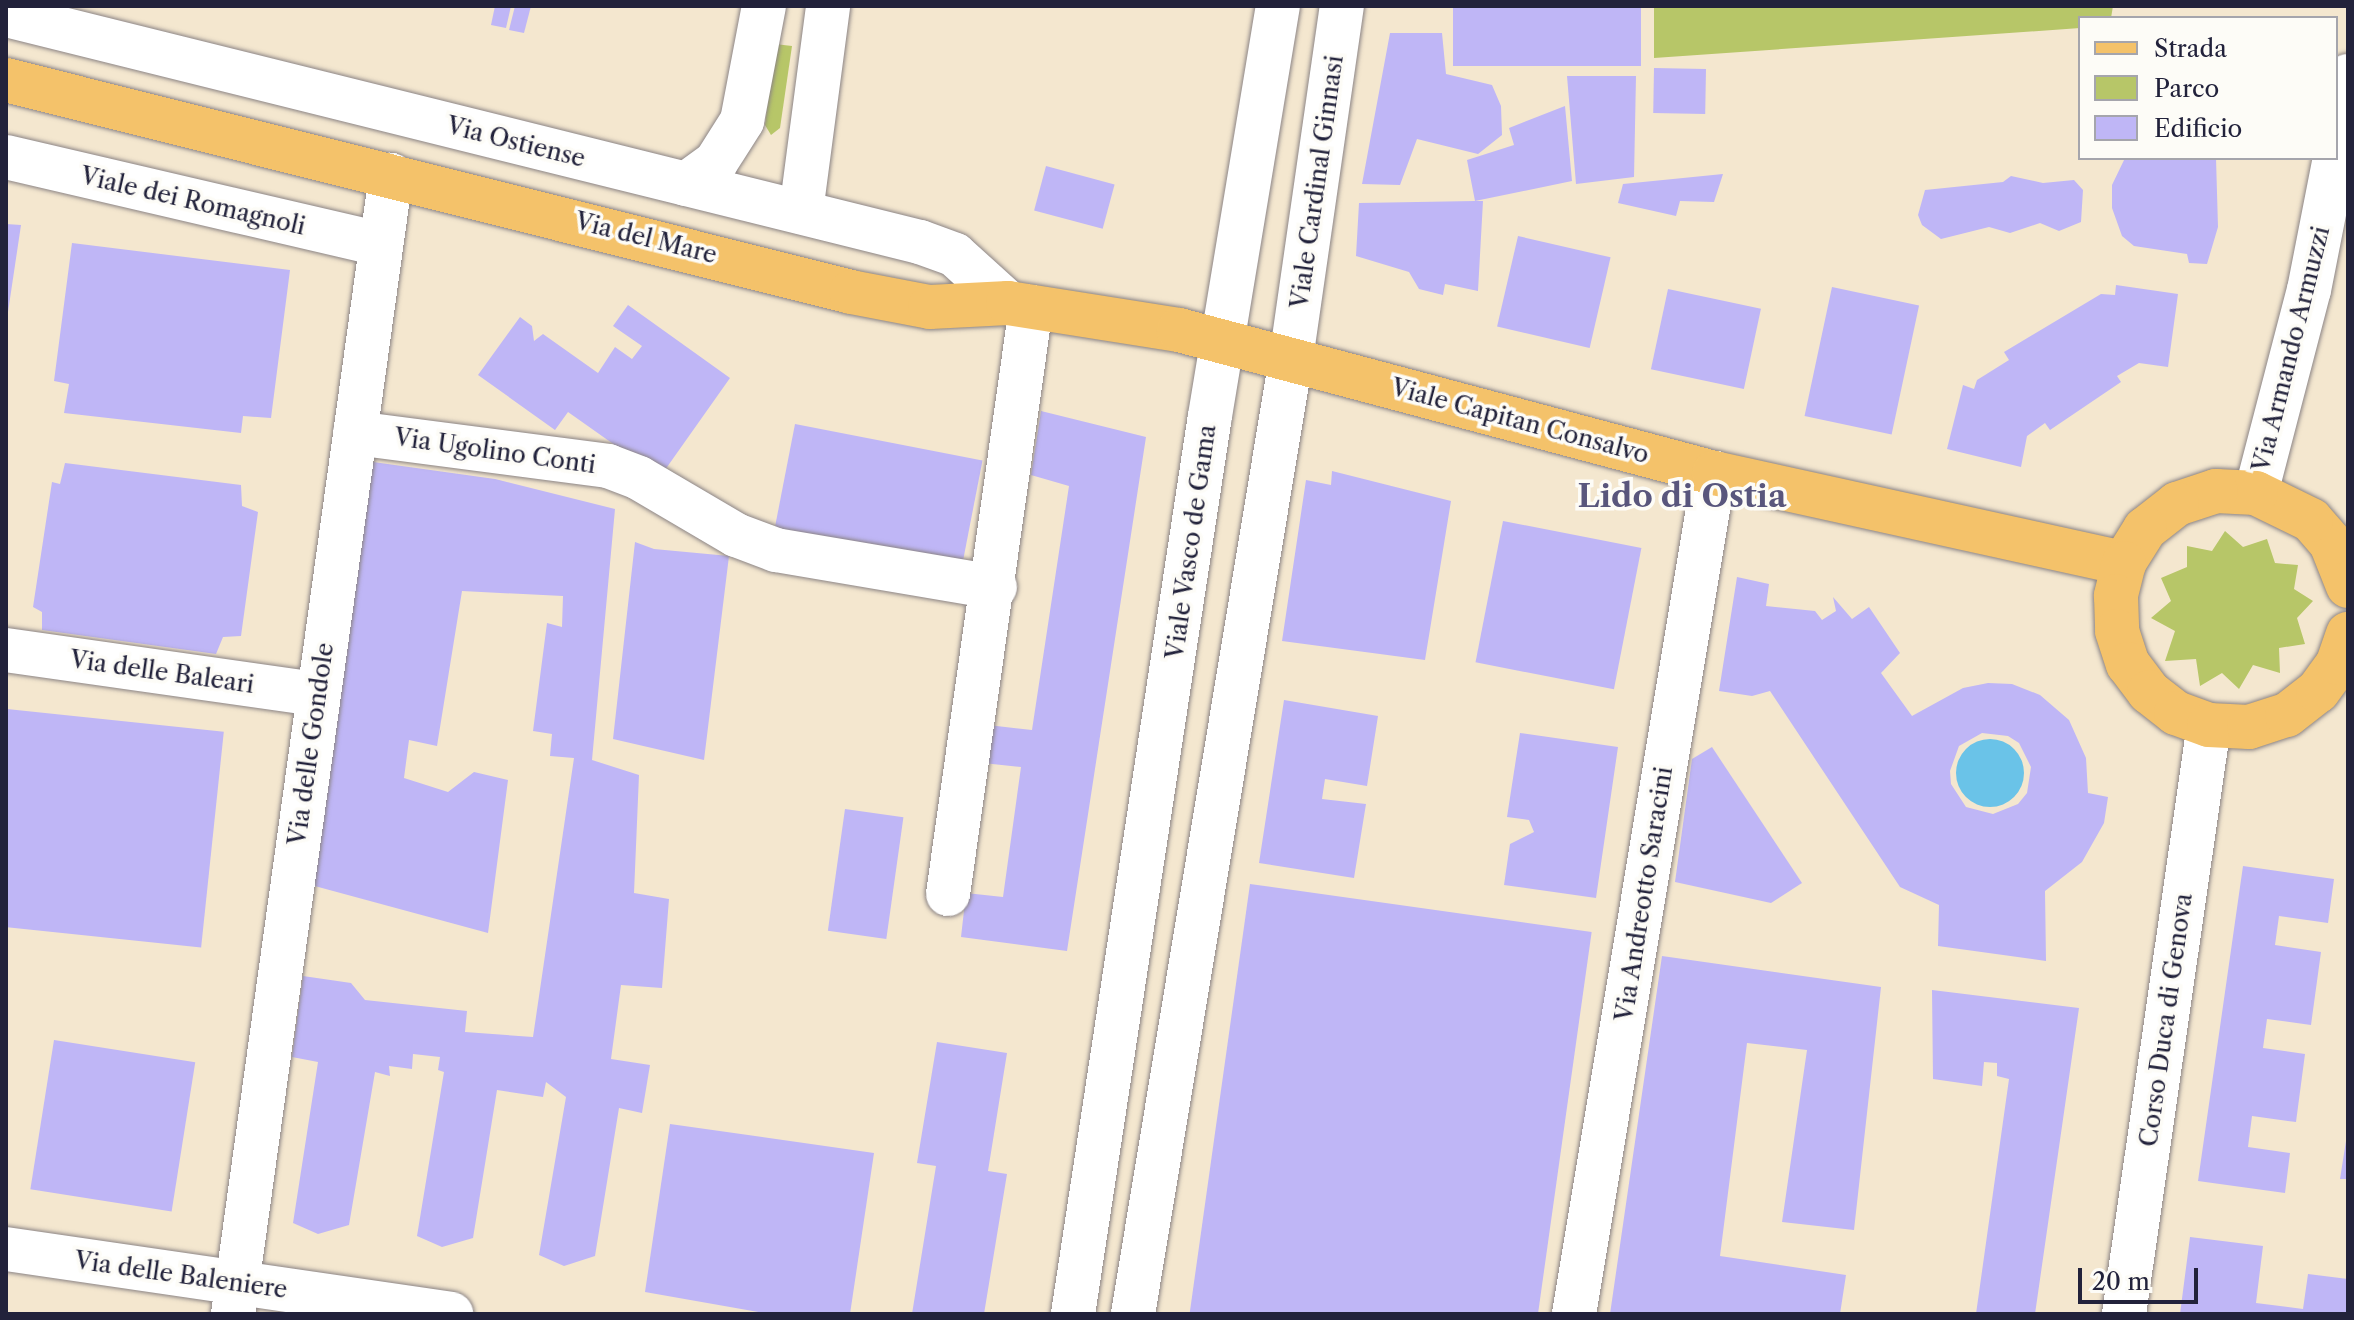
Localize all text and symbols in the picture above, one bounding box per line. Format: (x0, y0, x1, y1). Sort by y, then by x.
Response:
legend (2078, 16, 2338, 160)
text: Strada (2154, 34, 2227, 63)
street label: Viale Cardinal Ginnasi (1285, 54, 1349, 310)
text: Parco (2154, 74, 2219, 103)
street label: Via Ostiense (444, 111, 588, 173)
text: Edificio (2154, 114, 2242, 143)
street label: Viale dei Romagnoli (78, 161, 308, 241)
street label: Via del Mare (572, 206, 720, 270)
street label: Via Armando Armuzzi (2246, 222, 2336, 476)
street label: Viale Capitan Consalvo (1388, 373, 1652, 469)
street label: Viale Vasco de Gama (1160, 422, 1222, 662)
street label: Via Ugolino Conti (392, 423, 598, 479)
district label: Lido di Ostia (1578, 477, 1786, 515)
street label: Via delle Gondole (282, 641, 340, 847)
street label: Via delle Baleari (68, 645, 256, 699)
street label: Via Andreotto Saracini (1610, 764, 1678, 1024)
street label: Corso Duca di Genova (2134, 891, 2198, 1149)
street label: Via delle Baleniere (73, 1246, 289, 1304)
scale bar (2082, 1252, 2202, 1302)
text: 20 m (2092, 1267, 2150, 1296)

